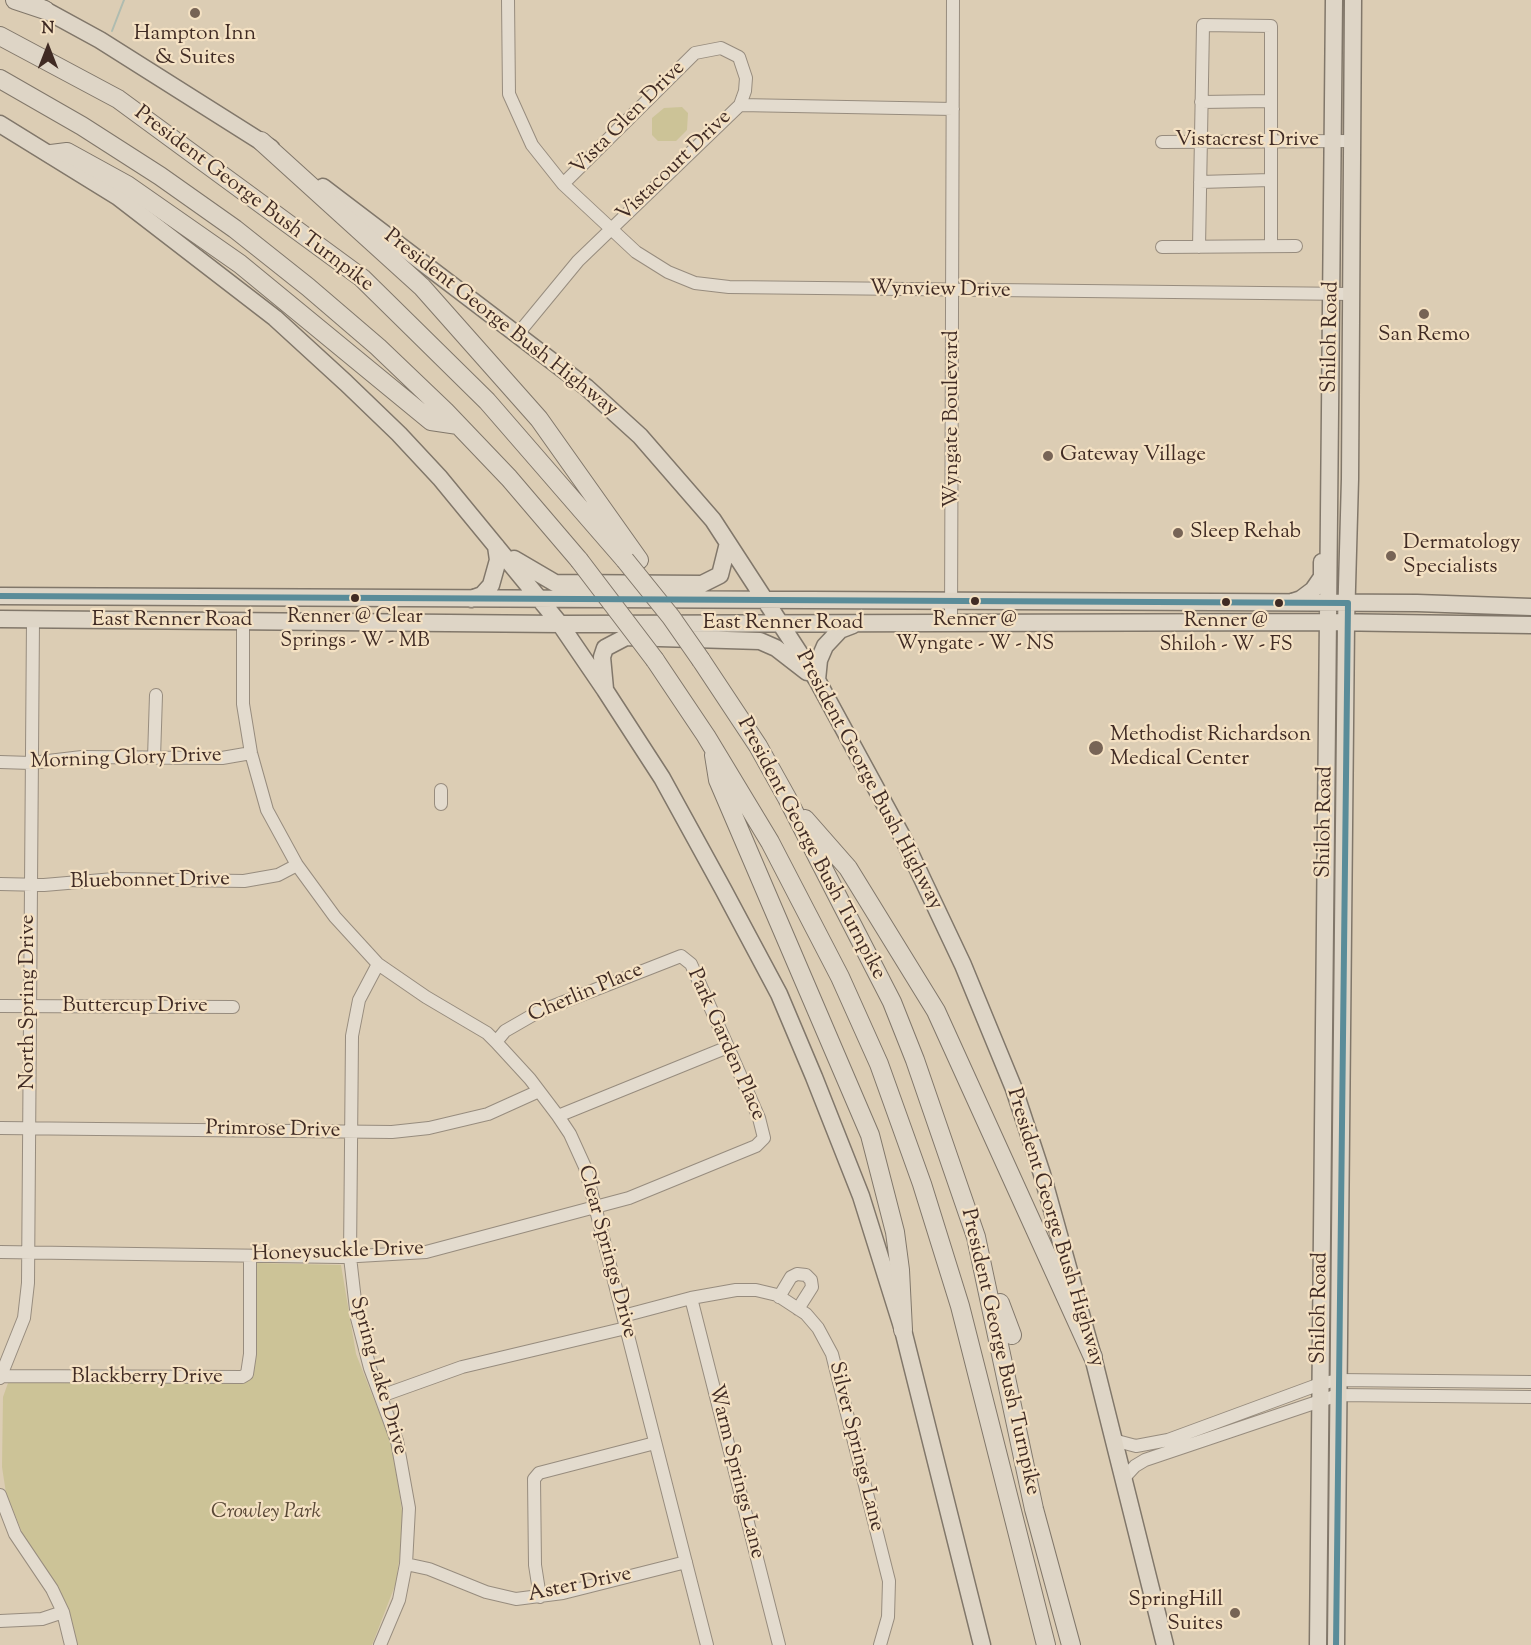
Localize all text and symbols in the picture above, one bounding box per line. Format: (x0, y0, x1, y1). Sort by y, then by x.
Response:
marker: Hampton Inn & Suites (188, 6, 202, 20)
north arrow (18, 18, 78, 78)
text: N (42, 18, 54, 41)
place label: Hampton Inn & Suites (134, 22, 256, 72)
street label: Vista Glen Drive (567, 57, 691, 181)
street label: President George Bush Turnpike (128, 102, 378, 298)
street label: Vistacourt Drive (612, 106, 738, 228)
street label: Vistacrest Drive (1175, 128, 1319, 154)
street label: President George Bush Highway (378, 225, 622, 423)
street label: Wynview Drive (869, 277, 1011, 305)
street label: Shiloh Road (1318, 281, 1346, 393)
marker: San Remo (1417, 307, 1431, 321)
place label: San Remo (1378, 323, 1470, 349)
street label: Wyngate Boulevard (940, 330, 966, 508)
place label: Gateway Village (1060, 443, 1206, 469)
marker: Gateway Village (1041, 449, 1055, 463)
place label: Sleep Rehab (1190, 520, 1301, 546)
marker: Sleep Rehab (1171, 526, 1185, 540)
place label: Dermatology Specialists (1403, 531, 1521, 581)
marker: Dermatology Specialists (1384, 549, 1398, 563)
marker: Renner @ Clear Springs - W - MB (349, 592, 361, 604)
marker: Renner @ Wyngate - W - NS (969, 595, 981, 607)
marker: Renner @ Shiloh - W - FS (1220, 596, 1232, 608)
unlabelled marker (1273, 597, 1285, 609)
place label: Renner @ Clear Springs - W - MB (280, 607, 430, 654)
street label: East Renner Road (92, 608, 252, 634)
place label: Renner @ Wyngate - W - NS (896, 610, 1054, 657)
street label: East Renner Road (703, 611, 863, 637)
place label: Renner @ Shiloh - W - FS (1159, 611, 1293, 658)
street label: President George Bush Highway (789, 647, 947, 915)
street label: President George Bush Turnpike (730, 714, 890, 984)
place label: Methodist Richardson Medical Center (1110, 723, 1311, 773)
marker: Methodist Richardson Medical Center (1087, 739, 1105, 757)
street label: Morning Glory Drive (30, 744, 222, 776)
street label: Shiloh Road (1312, 766, 1340, 878)
street label: Bluebonnet Drive (70, 868, 230, 896)
street label: North Spring Drive (16, 914, 42, 1090)
street label: Cherlin Place (525, 959, 647, 1029)
street label: Park Garden Place (680, 965, 770, 1125)
street label: Buttercup Drive (62, 994, 208, 1020)
street label: President George Bush Highway (1000, 1086, 1108, 1370)
street label: Primrose Drive (205, 1117, 341, 1145)
street label: Clear Springs Drive (571, 1163, 641, 1341)
street label: President George Bush Turnpike (954, 1206, 1044, 1498)
street label: Honeysuckle Drive (252, 1237, 424, 1269)
street label: Shiloh Road (1307, 1252, 1335, 1364)
street label: Spring Lake Drive (342, 1294, 412, 1458)
street label: Silver Springs Lane (822, 1359, 888, 1535)
street label: Blackberry Drive (71, 1365, 223, 1391)
street label: Warm Springs Lane (701, 1382, 769, 1562)
park label: Crowley Park (211, 1500, 321, 1526)
street label: Aster Drive (526, 1563, 634, 1609)
place label: SpringHill Suites (1128, 1588, 1223, 1638)
marker: SpringHill Suites (1228, 1606, 1242, 1620)

